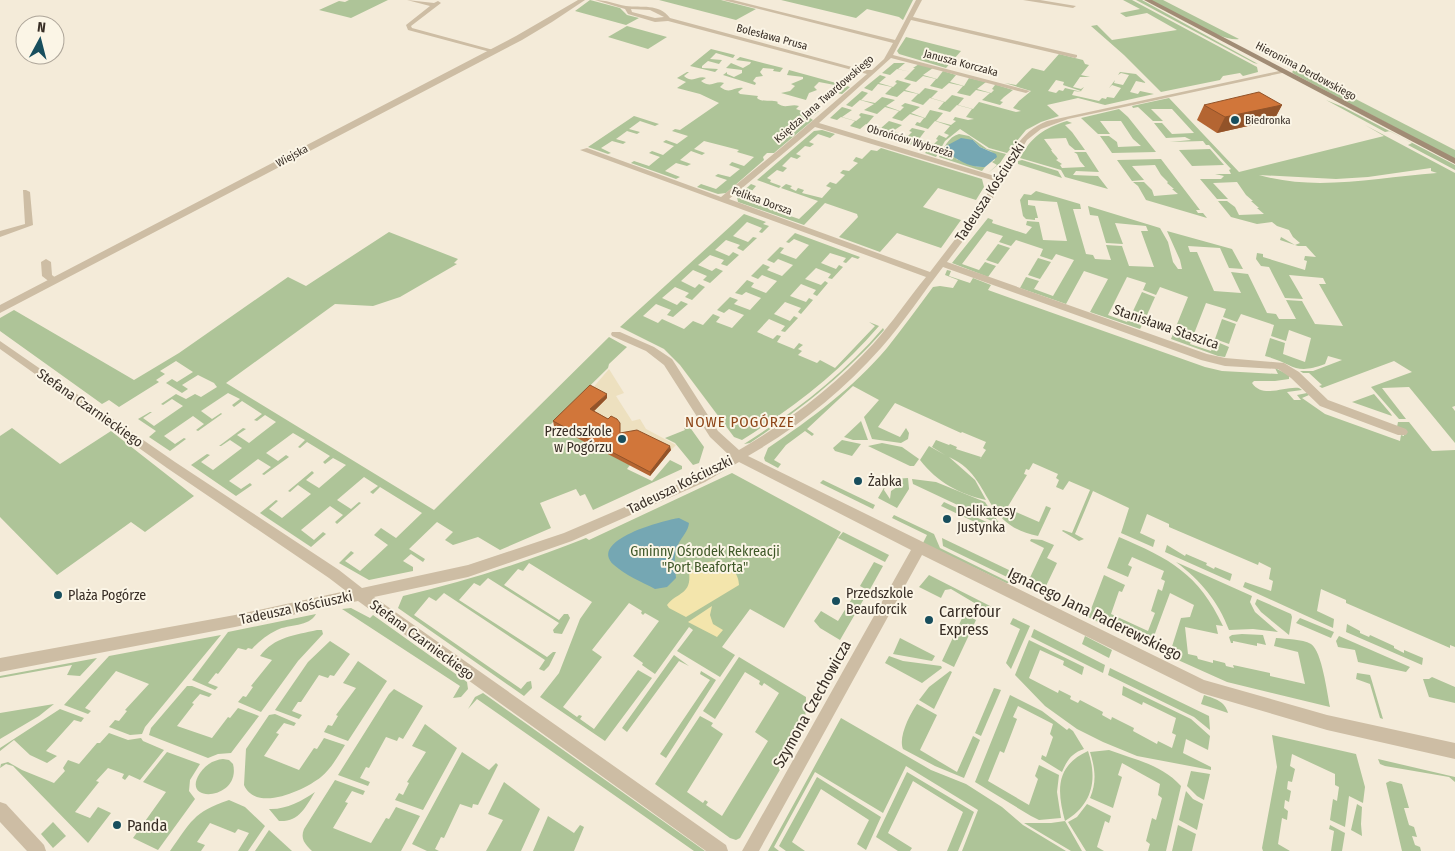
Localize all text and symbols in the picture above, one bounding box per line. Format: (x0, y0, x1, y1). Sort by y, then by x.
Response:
north arrow (15, 15, 65, 65)
text: N (36, 19, 47, 37)
street label: Bolesława Prusa (735, 21, 809, 53)
street label: Hieronima Derdowskiego (1253, 39, 1359, 103)
street label: Janusza Korczaka (922, 47, 1000, 79)
street label: Księdza Jana Twardowskiego (772, 52, 877, 146)
marker: Biedronka (1229, 114, 1241, 126)
place label: Biedronka (1245, 114, 1291, 127)
street label: Obrońców Wybrzeża (865, 122, 955, 160)
street label: Tadeusza Kościuszki (952, 139, 1028, 245)
street label: Wiejska (274, 142, 310, 170)
street label: Feliksa Dorsza (730, 184, 794, 218)
street label: Stanisława Staszica (1111, 301, 1221, 353)
street label: Stefana Czarnieckiego (34, 365, 146, 451)
district label: NOWE POGÓRZE (685, 413, 795, 431)
place label: Przedszkole w Pogórzu (545, 423, 612, 456)
marker: Przedszkole w Pogórzu (616, 433, 628, 445)
street label: Tadeusza Kościuszki (625, 452, 735, 518)
place label: Żabka (868, 473, 902, 490)
marker: Żabka (852, 475, 864, 487)
place label: Delikatesy Justynka (957, 503, 1017, 536)
marker: Delikatesy Justynka (941, 513, 953, 525)
park label: Gminny Ośrodek Rekreacji "Port Beaforta" (630, 543, 780, 576)
street label: Ignacego Jana Paderewskiego (1005, 564, 1185, 664)
place label: Przedszkole Beauforcik (846, 585, 914, 618)
place label: Plaża Pogórze (68, 587, 146, 604)
street label: Tadeusza Kościuszki (238, 588, 354, 628)
marker: Plaża Pogórze (52, 589, 64, 601)
marker: Przedszkole Beauforcik (830, 595, 842, 607)
street label: Stefana Czarnieckiego (366, 596, 478, 684)
place label: Carrefour Express (939, 602, 1001, 639)
marker: Carrefour Express (923, 614, 935, 626)
street label: Szymona Czechowicza (769, 637, 855, 771)
place label: Panda (127, 816, 167, 835)
marker: Panda (111, 819, 123, 831)

